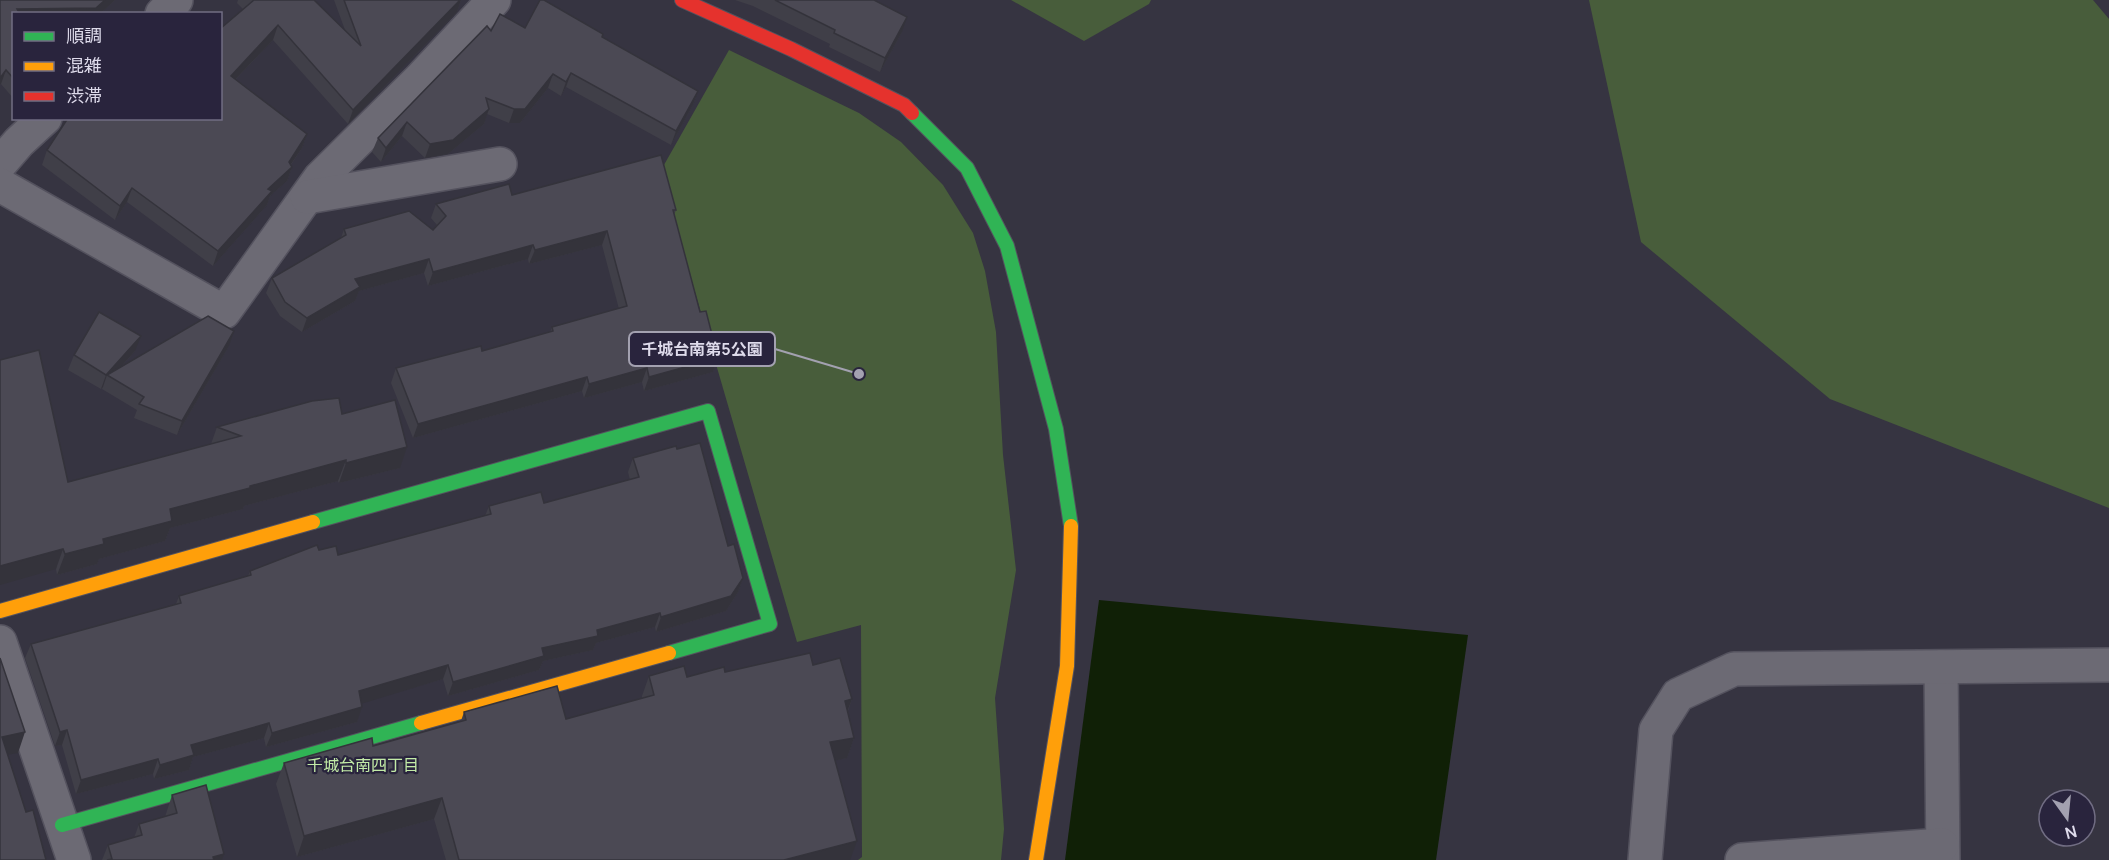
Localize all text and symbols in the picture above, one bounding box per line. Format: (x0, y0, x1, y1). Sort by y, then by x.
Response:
legend (12, 12, 222, 120)
text: 順調 (66, 23, 102, 47)
text: 混雑 (66, 53, 102, 77)
text: 渋滞 (66, 83, 102, 107)
callout: 千城台南第5公園 (629, 332, 775, 366)
text: 千城台南第5公園 (641, 338, 763, 360)
district label: 千城台南四丁目 (307, 754, 419, 776)
north arrow (2037, 788, 2097, 848)
text: N (2062, 820, 2079, 845)

